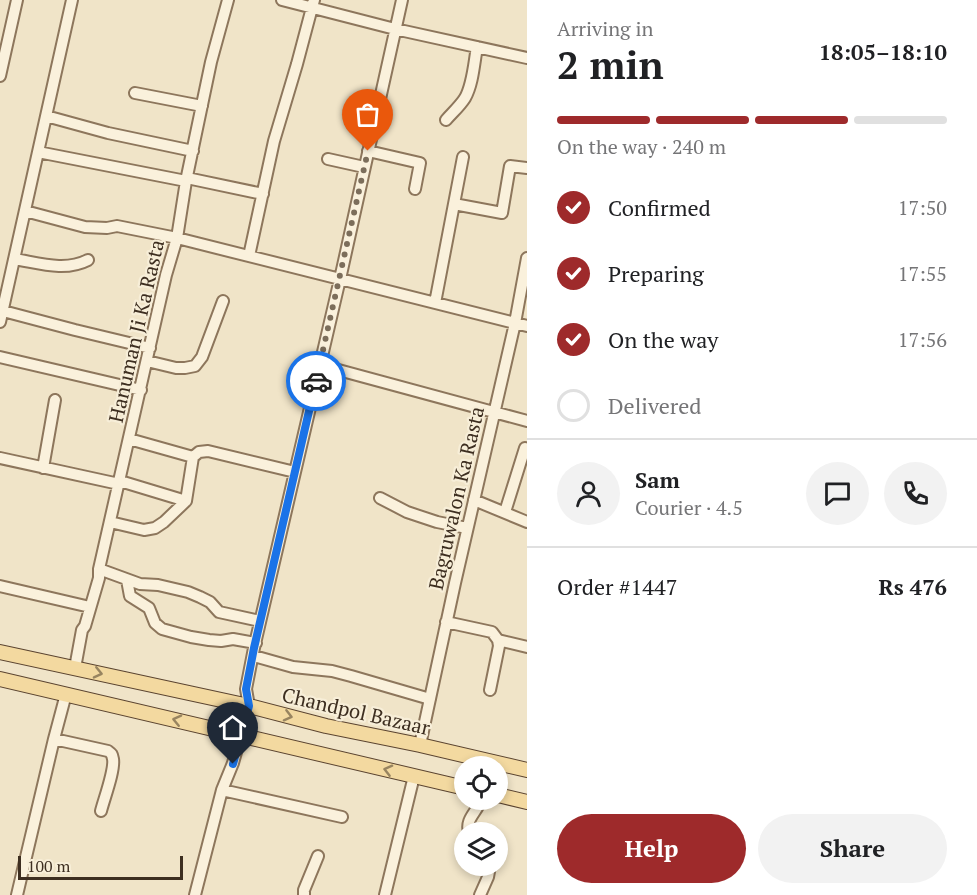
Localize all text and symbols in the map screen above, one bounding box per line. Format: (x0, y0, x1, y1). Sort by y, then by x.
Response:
text: Arriving in (557, 15, 653, 42)
text: 18:05–18:10 (819, 37, 947, 66)
text: 2 min (557, 38, 664, 90)
pin (342, 89, 393, 151)
icon: bag (351, 98, 384, 131)
text: On the way · 240 m (557, 133, 726, 160)
icon: check (557, 191, 590, 224)
text: Confirmed (608, 193, 711, 222)
text: 17:50 (898, 194, 947, 221)
street label: Hanuman Ji Ka Rasta (102, 237, 170, 425)
icon: check (557, 257, 590, 290)
text: Preparing (608, 259, 704, 288)
text: 17:55 (898, 260, 947, 287)
icon: check (557, 323, 590, 356)
text: On the way (608, 325, 718, 354)
text: 17:56 (898, 326, 947, 353)
courier (286, 351, 346, 411)
icon: car (300, 365, 333, 398)
text: Delivered (608, 391, 701, 420)
street label: Bagruwalon Ka Rasta (422, 404, 490, 592)
button: person (557, 462, 620, 525)
button: chat (806, 462, 869, 525)
button: phone (884, 462, 947, 525)
text: Sam (635, 465, 680, 494)
text: Courier · 4.5 (635, 494, 743, 521)
text: Order #1447 (557, 572, 677, 601)
text: Rs 476 (878, 572, 947, 601)
one-way arrow (93, 666, 103, 679)
street label: Chandpol Bazaar (279, 681, 433, 741)
pin (207, 702, 258, 764)
one-way arrow (283, 709, 293, 722)
icon: home (216, 711, 249, 744)
one-way arrow (173, 714, 183, 727)
map controls (454, 756, 508, 876)
button: locate (454, 756, 508, 810)
one-way arrow (383, 764, 393, 777)
button: Help (557, 814, 746, 883)
button: Share (758, 814, 947, 883)
button: layers (454, 822, 508, 876)
scale bar (18, 853, 183, 880)
text: 100 m (27, 855, 70, 877)

